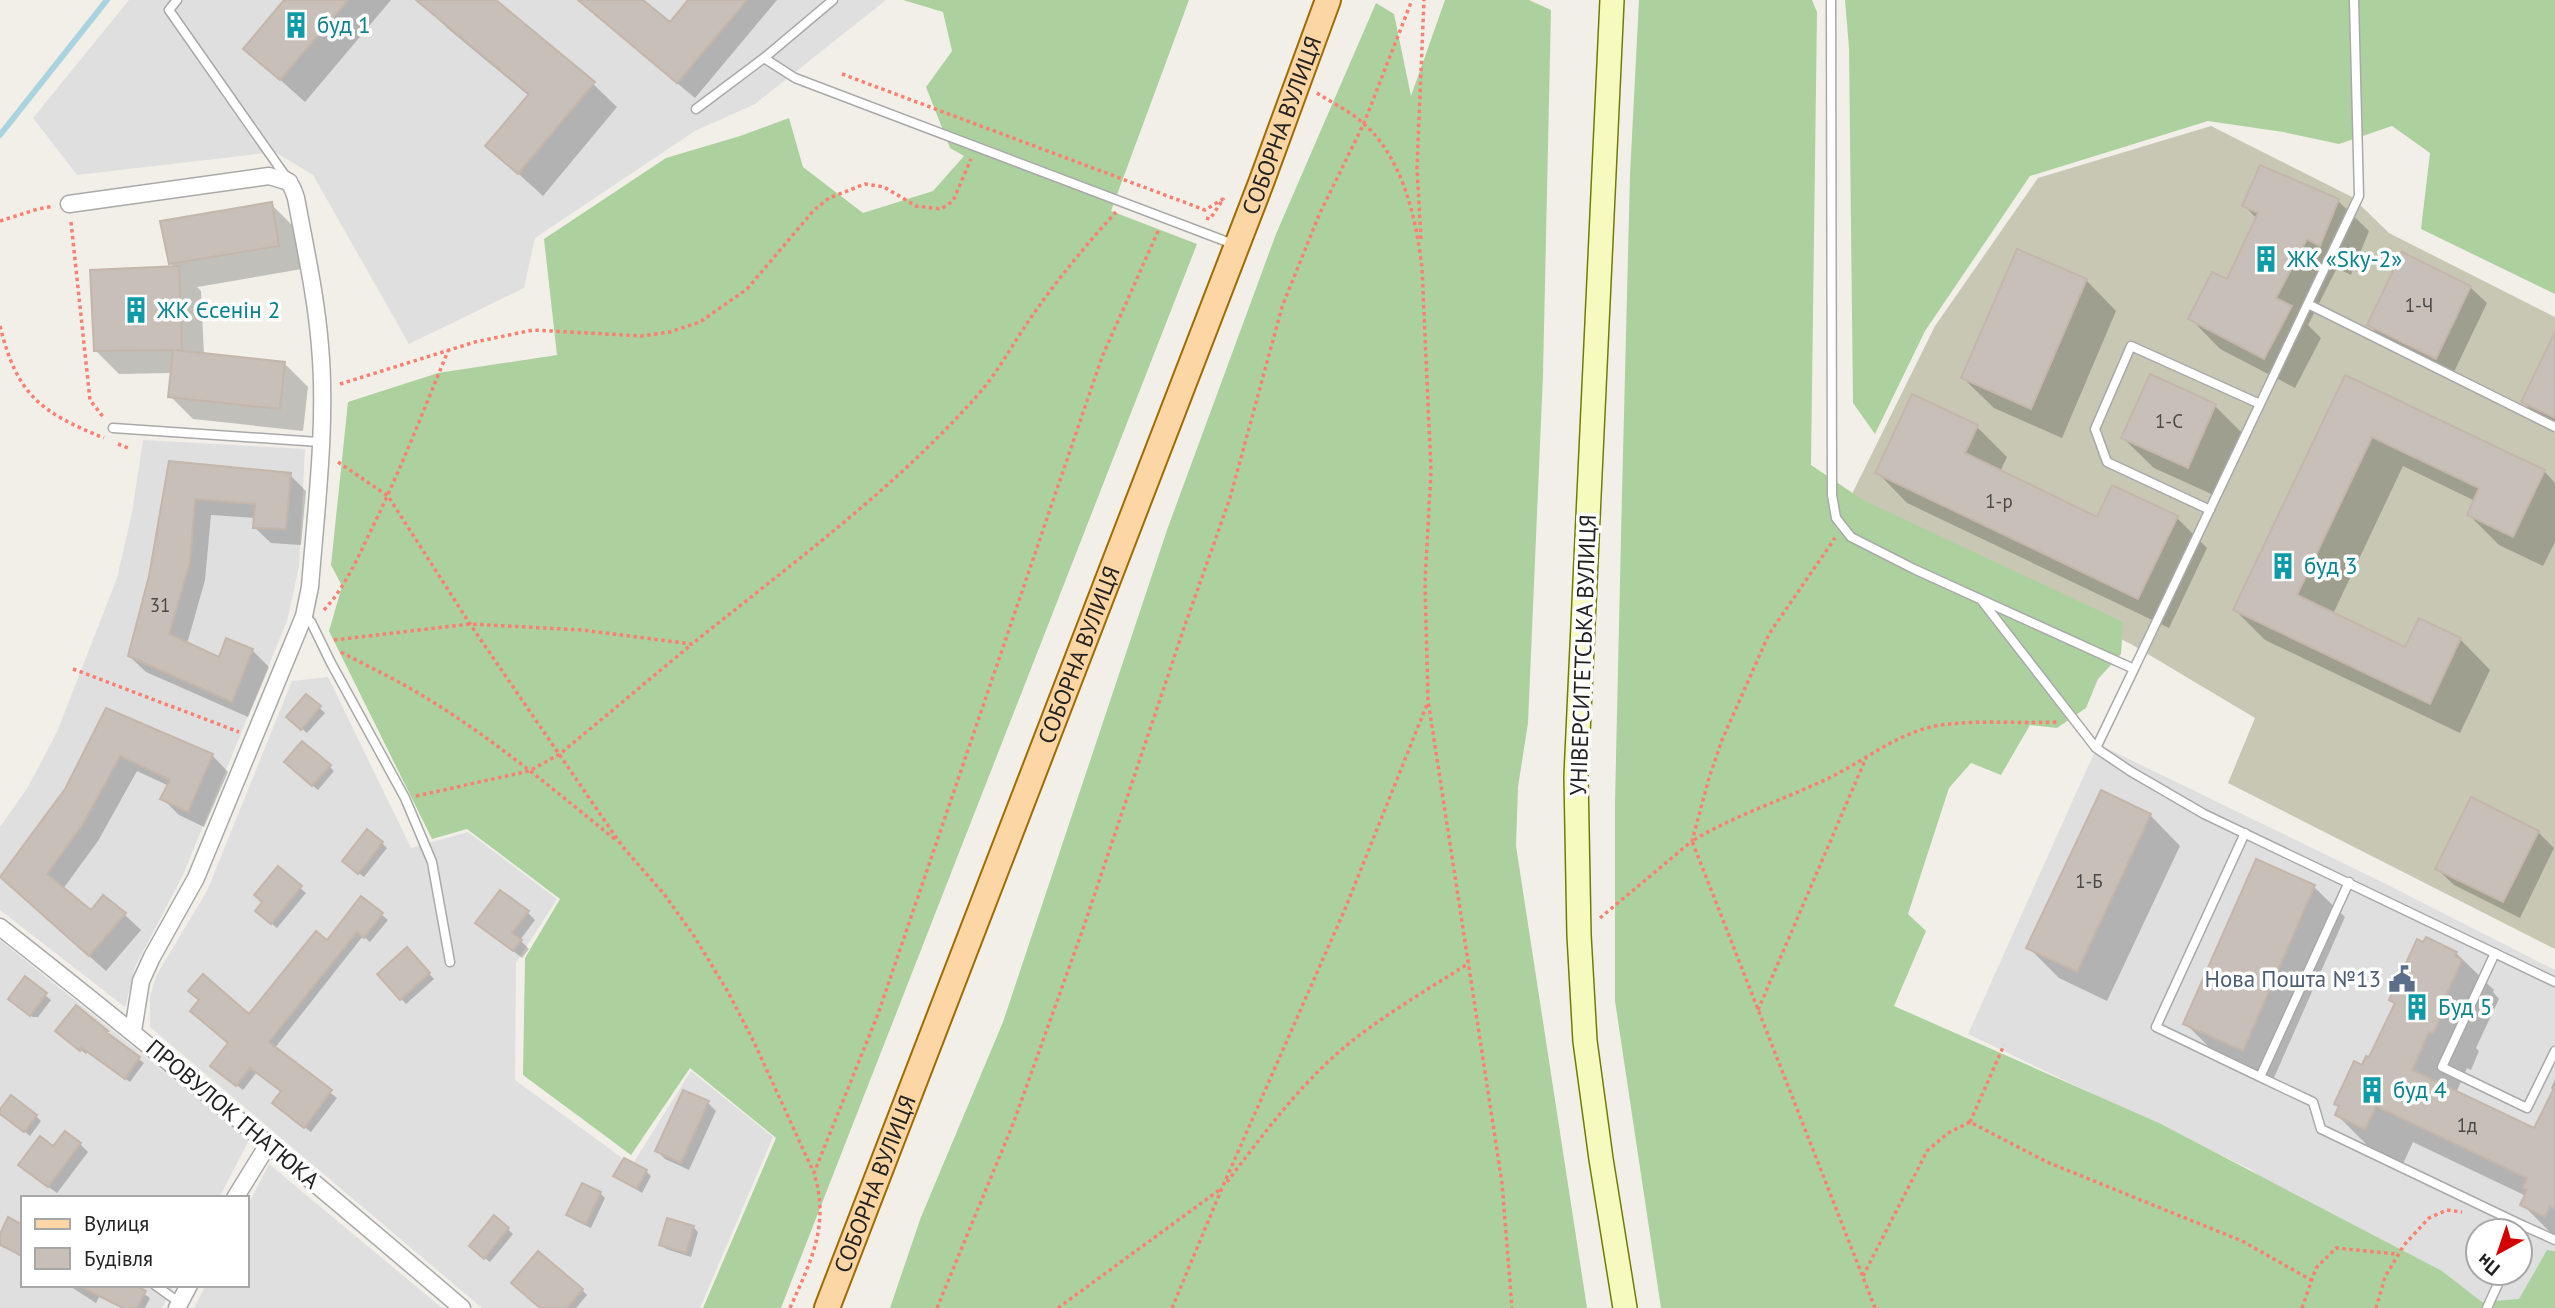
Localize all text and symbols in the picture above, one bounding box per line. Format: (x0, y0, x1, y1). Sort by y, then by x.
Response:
building icon: буд 1 (281, 10, 311, 40)
place label: буд 1 (317, 10, 371, 39)
street label: СОБОРНА ВУЛИЦЯ (1235, 32, 1328, 219)
building icon: ЖК «Sky-2» (2251, 244, 2281, 274)
place label: ЖК «Sky-2» (2286, 244, 2402, 273)
house number: 1-Ч (2405, 293, 2433, 317)
building icon: ЖК Єсенін 2 (121, 295, 151, 325)
place label: ЖК Єсенін 2 (156, 295, 280, 324)
house number: 1-С (2155, 409, 2183, 433)
house number: 1-р (1985, 489, 2013, 513)
street label: УНІВЕРСИТЕТСЬКА ВУЛИЦЯ (1563, 514, 1602, 796)
building icon: буд 3 (2268, 551, 2298, 581)
place label: буд 3 (2304, 551, 2358, 580)
street label: СОБОРНА ВУЛИЦЯ (1031, 562, 1126, 748)
house number: 31 (150, 593, 170, 617)
house number: 1-Б (2075, 869, 2103, 893)
place label: Нова Пошта №13 (2204, 964, 2381, 993)
public building icon: Нова Пошта №13 (2387, 964, 2417, 994)
building icon: Буд 5 (2402, 992, 2432, 1022)
place label: Буд 5 (2438, 992, 2492, 1021)
street label: ПРОВУЛОК ГНАТЮКА (141, 1033, 326, 1195)
building icon: буд 4 (2357, 1075, 2387, 1105)
place label: буд 4 (2393, 1075, 2447, 1104)
street label: СОБОРНА ВУЛИЦЯ (827, 1091, 922, 1277)
house number: 1д (2457, 1113, 2477, 1137)
legend (21, 1196, 248, 1287)
text: Вулиця (84, 1210, 149, 1237)
north arrow (2464, 1217, 2534, 1287)
text: Будівля (84, 1245, 153, 1272)
text: Пн (2472, 1249, 2504, 1281)

